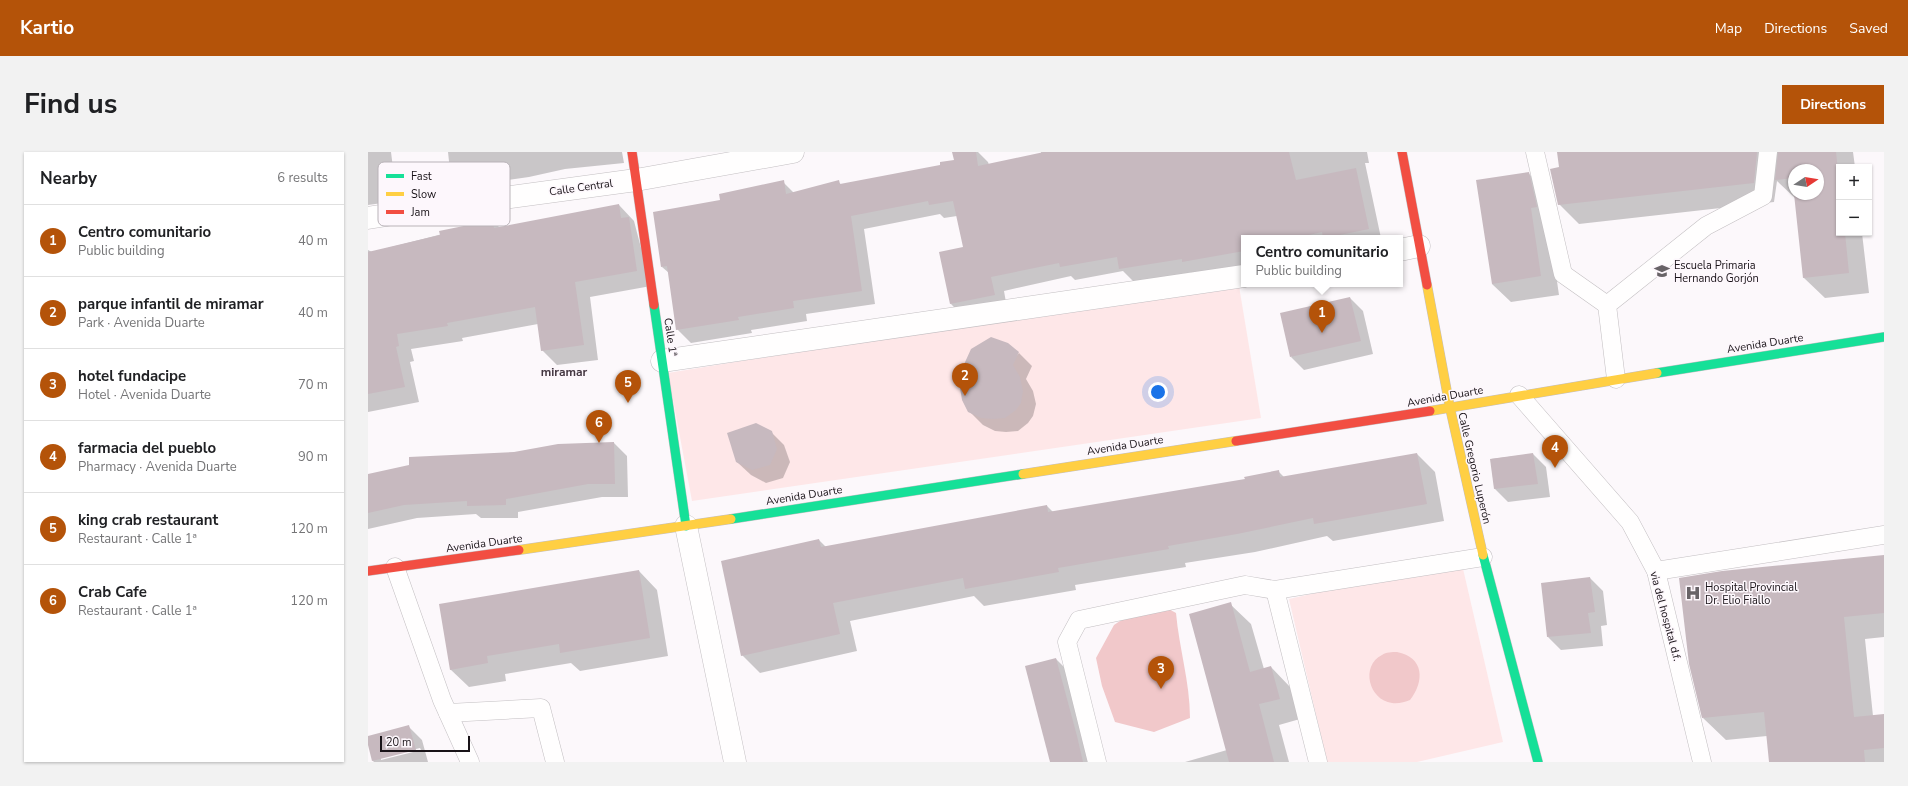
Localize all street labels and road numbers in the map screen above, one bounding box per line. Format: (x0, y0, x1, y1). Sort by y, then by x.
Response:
street label: Calle Central (548, 176, 615, 199)
street label: Calle 1ª (660, 317, 681, 358)
street label: Avenida Duarte (1726, 330, 1804, 357)
street label: Avenida Duarte (1406, 382, 1484, 411)
street label: Calle Gregorio Luperón (1454, 411, 1495, 526)
street label: Avenida Duarte (1086, 432, 1164, 459)
street label: Avenida Duarte (765, 482, 843, 509)
street label: Avenida Duarte (445, 531, 523, 556)
street label: via del hospital d.f. (1646, 570, 1685, 663)

